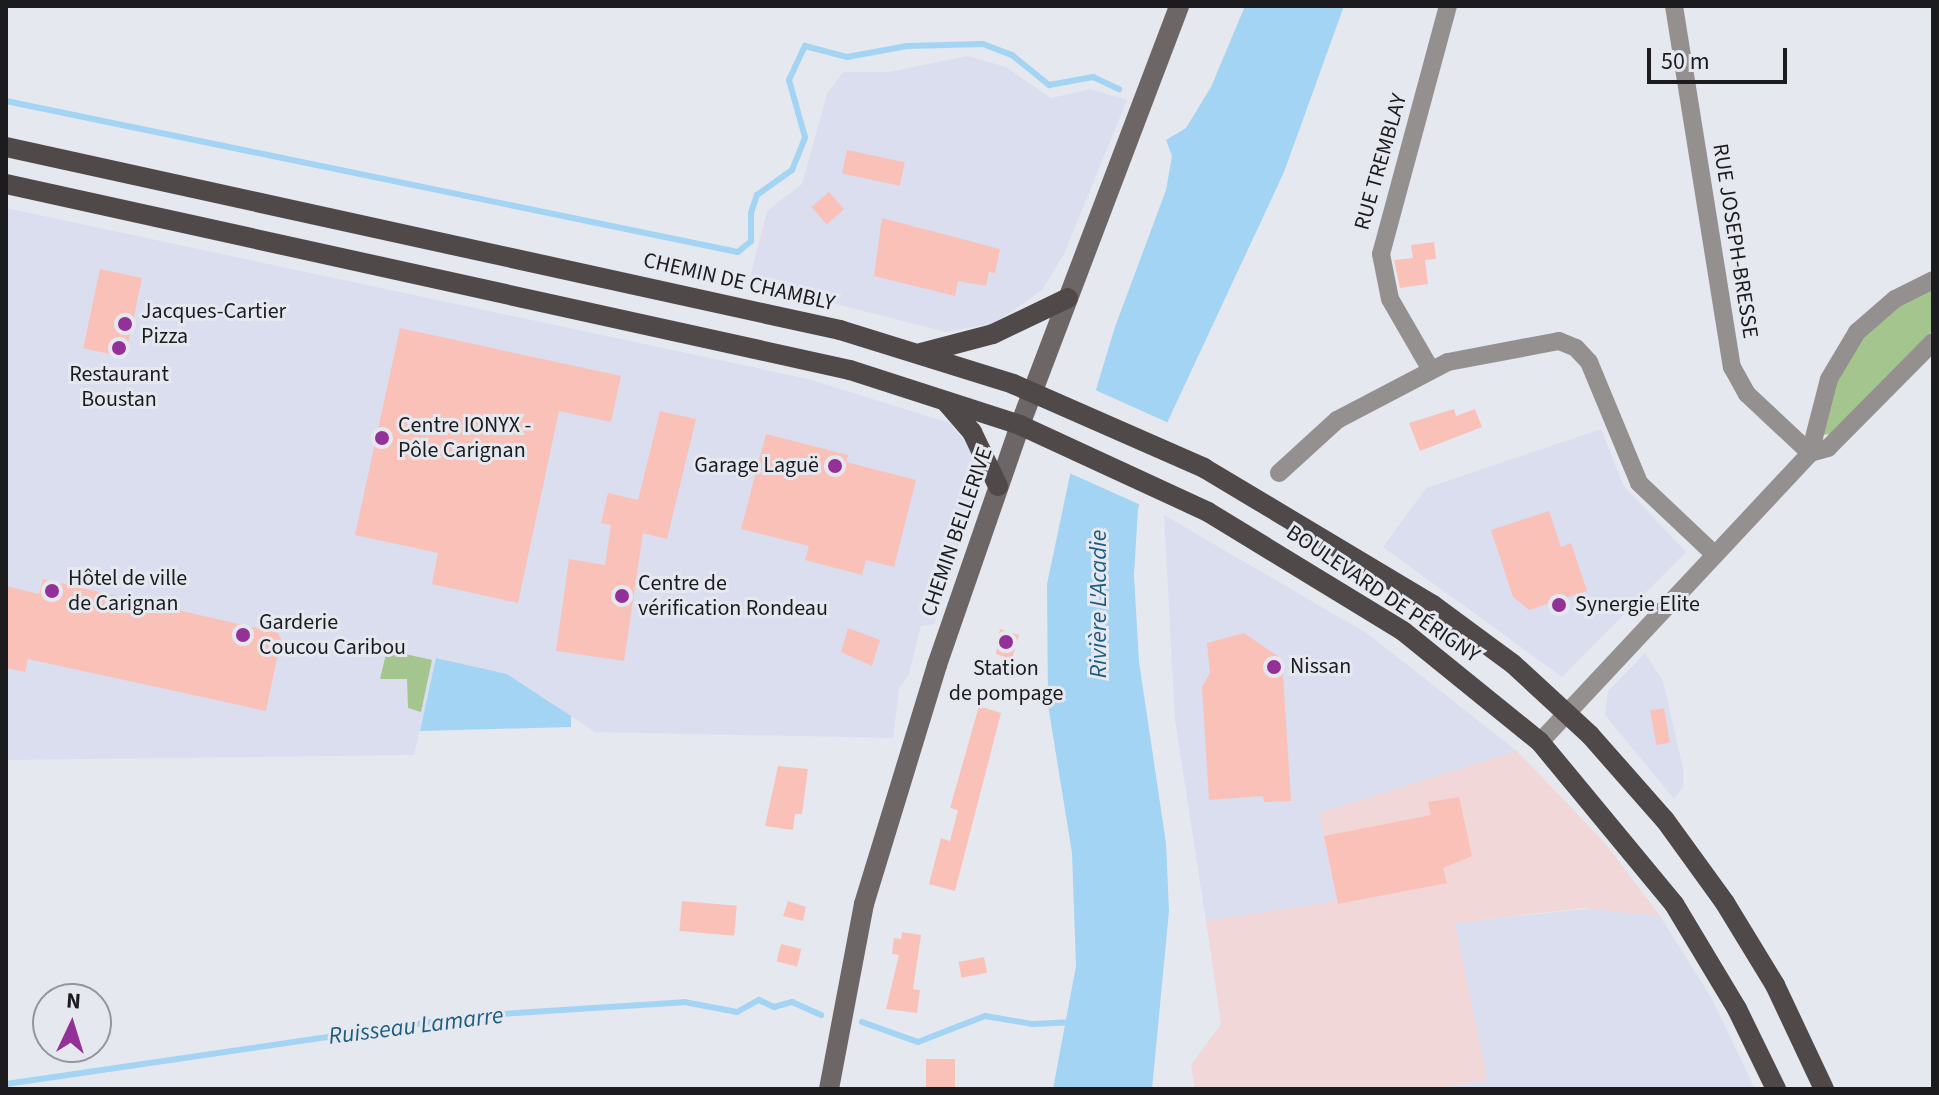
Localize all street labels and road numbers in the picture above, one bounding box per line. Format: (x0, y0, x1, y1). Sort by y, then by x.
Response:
street label: RUE TREMBLAY (1349, 91, 1413, 233)
street label: RUE JOSEPH-BRESSE (1707, 142, 1763, 340)
street label: CHEMIN DE CHAMBLY (641, 247, 837, 317)
street label: CHEMIN BELLERIVE (916, 444, 998, 620)
street label: BOULEVARD DE PÉRIGNY (1281, 519, 1485, 669)

